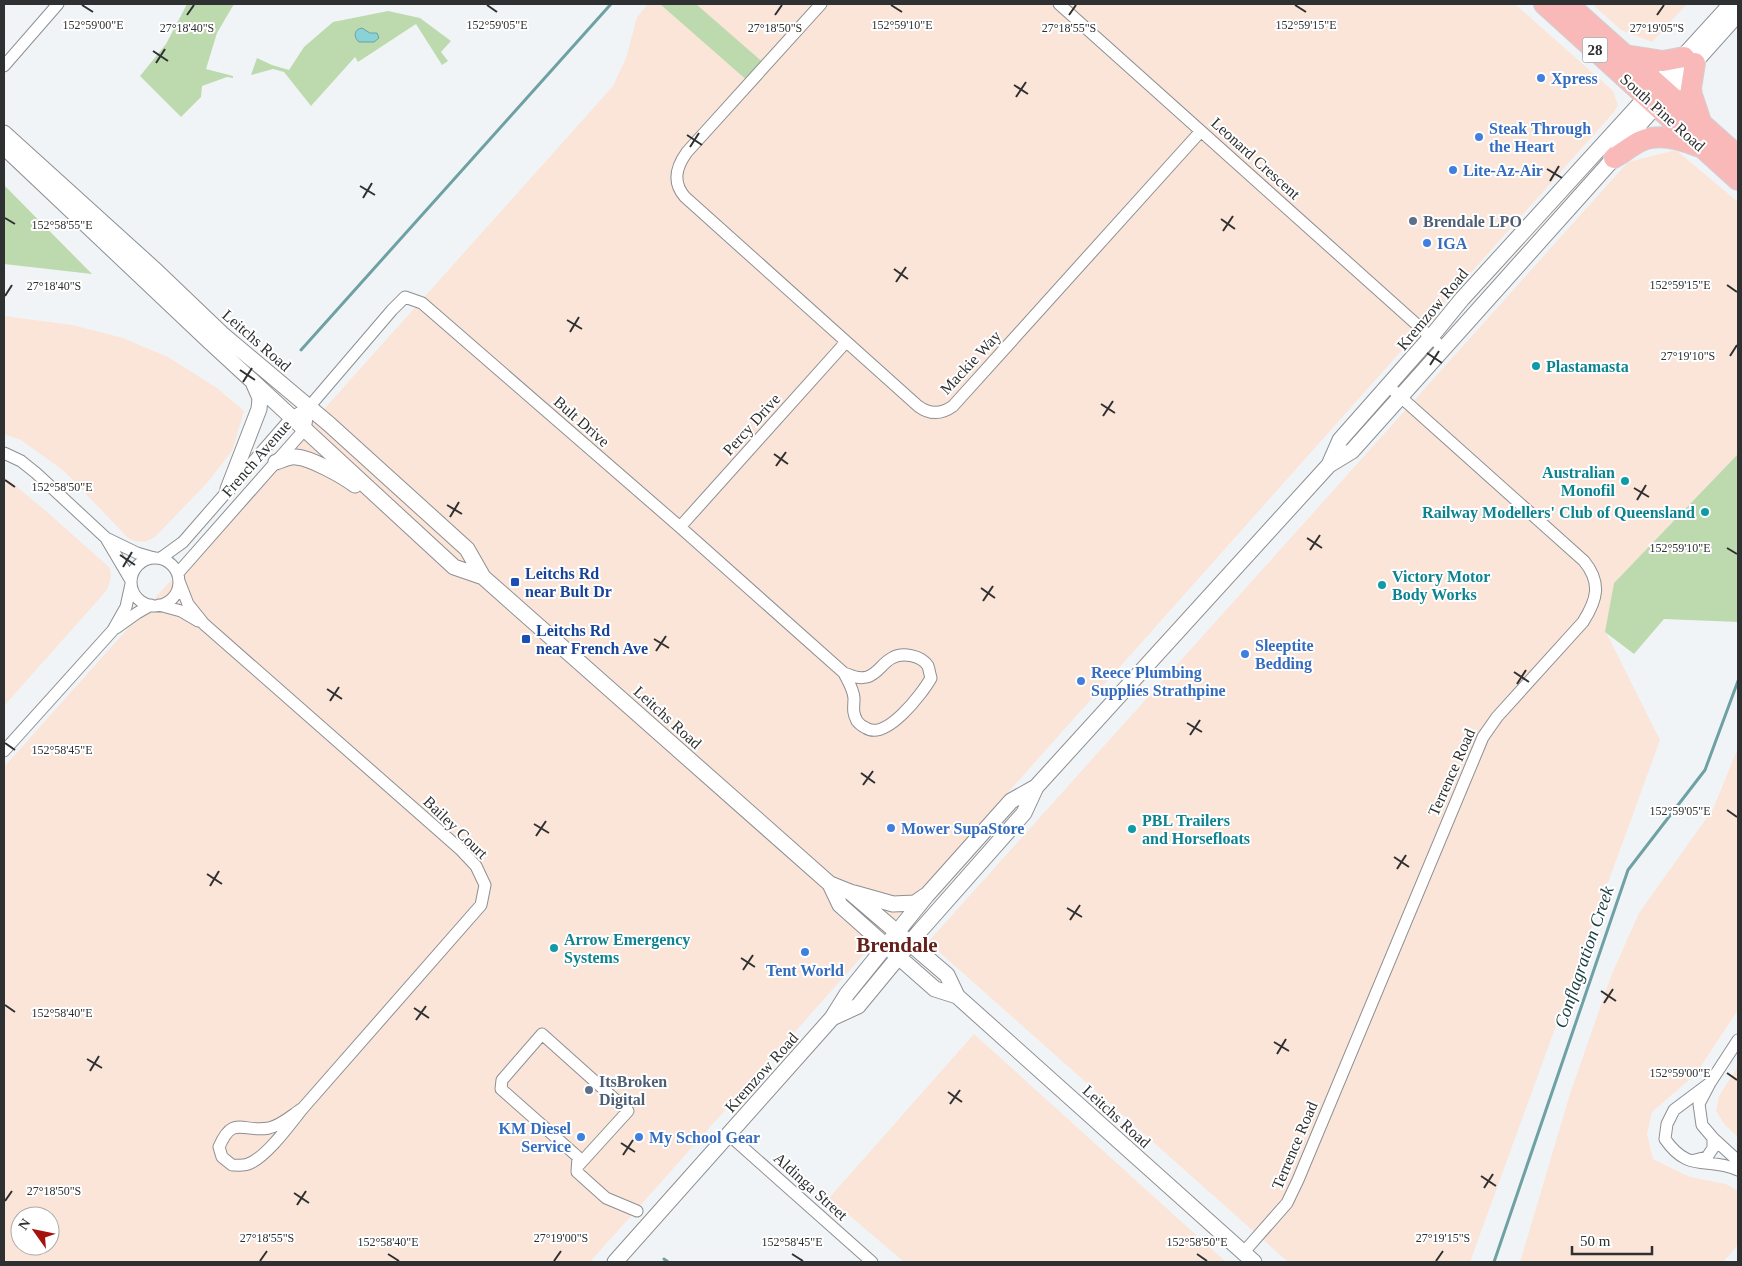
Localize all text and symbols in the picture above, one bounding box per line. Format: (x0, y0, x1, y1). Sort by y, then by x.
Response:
text: 152°59'00"E (62, 18, 124, 32)
text: 152°59'05"E (466, 18, 528, 32)
text: 152°59'10"E (871, 18, 933, 32)
text: 152°59'15"E (1275, 18, 1337, 32)
text: 27°18'40"S (160, 21, 214, 35)
text: 27°18'50"S (748, 21, 802, 35)
text: 27°18'55"S (1042, 21, 1096, 35)
text: 27°19'05"S (1630, 21, 1684, 35)
road number: 28 (1582, 38, 1608, 62)
place label: Xpress (1551, 70, 1598, 88)
street label: South Pine Road (1617, 70, 1708, 155)
marker: Xpress (1535, 72, 1547, 84)
street label: Leonard Crescent (1208, 114, 1304, 203)
place label: Steak Through the Heart (1489, 120, 1591, 155)
marker: Steak Through the Heart (1473, 131, 1485, 143)
place label: Lite-Az-Air (1463, 162, 1543, 179)
marker: Lite-Az-Air (1447, 164, 1459, 176)
place label: Brendale LPO (1423, 213, 1522, 230)
marker: Brendale LPO (1407, 215, 1419, 227)
text: 152°58'55"E (31, 218, 93, 232)
place label: IGA (1437, 235, 1468, 252)
marker: IGA (1421, 237, 1433, 249)
street label: Kremzow Road (1393, 265, 1471, 353)
text: 152°59'15"E (1649, 278, 1711, 292)
text: 27°18'40"S (27, 279, 81, 293)
street label: Leitchs Road (219, 306, 294, 375)
street label: Mackie Way (937, 327, 1005, 398)
text: 27°19'10"S (1661, 349, 1715, 363)
place label: Plastamasta (1546, 358, 1629, 375)
marker: Plastamasta (1530, 360, 1542, 372)
street label: Percy Drive (719, 390, 784, 459)
street label: Bult Drive (550, 393, 613, 450)
street label: French Avenue (218, 416, 294, 500)
place label: Australian Monofil (1542, 464, 1616, 499)
marker: Australian Monofil (1619, 475, 1631, 487)
text: 152°58'50"E (31, 480, 93, 494)
place label: Railway Modellers' Club of Queensland (1422, 504, 1695, 522)
marker: Railway Modellers' Club of Queensland (1699, 506, 1711, 518)
text: 152°59'10"E (1649, 541, 1711, 555)
place label: Leitchs Rd near Bult Dr (525, 565, 612, 600)
place label: Victory Motor Body Works (1392, 568, 1490, 604)
marker: Leitchs Rd near Bult Dr (509, 576, 521, 588)
marker: Victory Motor Body Works (1376, 579, 1388, 591)
place label: Leitchs Rd near French Ave (536, 622, 648, 657)
marker: Leitchs Rd near French Ave (520, 633, 532, 645)
place label: Sleeptite Bedding (1255, 637, 1314, 673)
marker: Sleeptite Bedding (1239, 648, 1251, 660)
place label: Reece Plumbing Supplies Strathpine (1091, 664, 1226, 700)
marker: Reece Plumbing Supplies Strathpine (1075, 675, 1087, 687)
street label: Leitchs Road (630, 683, 705, 752)
street label: Terrence Road (1425, 726, 1478, 818)
text: 152°58'45"E (31, 743, 93, 757)
street label: Bailey Court (419, 793, 492, 863)
text: 152°59'05"E (1649, 804, 1711, 818)
place label: PBL Trailers and Horsefloats (1142, 812, 1250, 847)
place label: Mower SupaStore (901, 820, 1024, 838)
marker: Mower SupaStore (885, 822, 897, 834)
marker: PBL Trailers and Horsefloats (1126, 823, 1138, 835)
water label: Conflagration Creek (1550, 882, 1618, 1031)
place label: Arrow Emergency Systems (564, 931, 690, 967)
district label: Brendale (856, 933, 938, 957)
marker: Arrow Emergency Systems (548, 942, 560, 954)
marker: Tent World (799, 946, 811, 958)
place label: Tent World (766, 962, 844, 979)
text: 152°58'40"E (31, 1006, 93, 1020)
street label: Kremzow Road (721, 1029, 801, 1115)
text: 152°59'00"E (1649, 1066, 1711, 1080)
place label: ItsBroken Digital (599, 1073, 667, 1109)
street label: Leitchs Road (1079, 1082, 1154, 1151)
marker: ItsBroken Digital (583, 1084, 595, 1096)
street label: Terrence Road (1268, 1099, 1321, 1192)
place label: KM Diesel Service (499, 1120, 572, 1155)
place label: My School Gear (649, 1129, 760, 1147)
marker: KM Diesel Service (575, 1131, 587, 1143)
marker: My School Gear (633, 1131, 645, 1143)
street label: Aldinga Street (770, 1149, 851, 1225)
text: 27°18'50"S (27, 1184, 81, 1198)
north arrow (10, 1206, 60, 1256)
text: N (15, 1216, 34, 1233)
scale bar (1572, 1224, 1652, 1256)
text: 27°18'55"S (240, 1231, 294, 1245)
text: 27°19'00"S (534, 1231, 588, 1245)
text: 27°19'15"S (1416, 1231, 1470, 1245)
text: 50 m (1580, 1233, 1611, 1249)
text: 152°58'40"E (357, 1235, 419, 1249)
text: 152°58'45"E (761, 1235, 823, 1249)
text: 152°58'50"E (1166, 1235, 1228, 1249)

